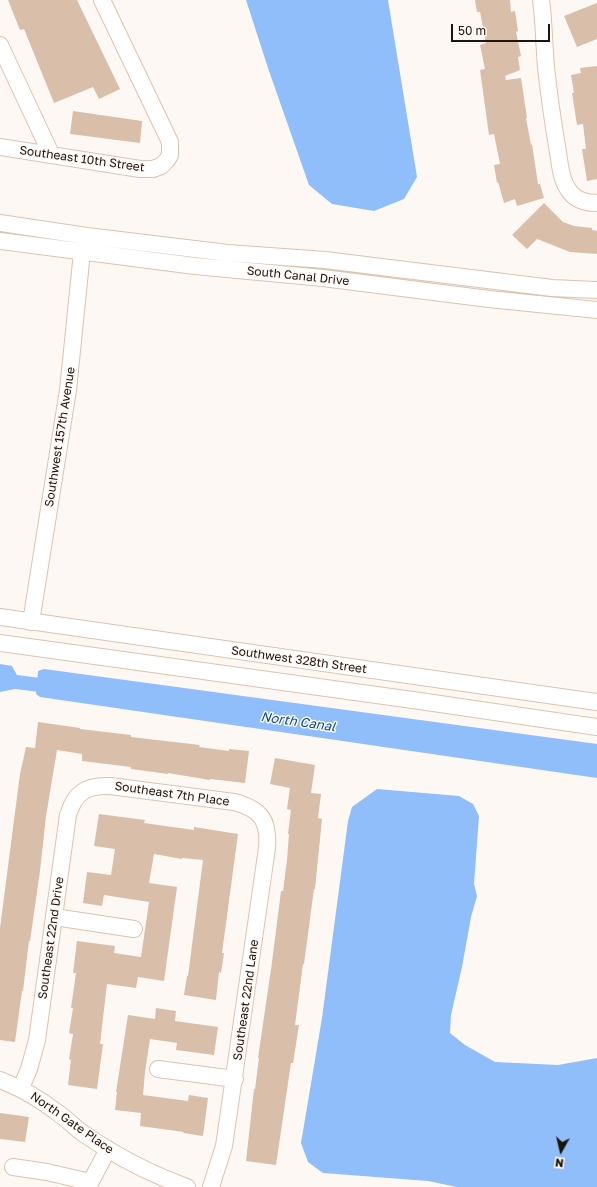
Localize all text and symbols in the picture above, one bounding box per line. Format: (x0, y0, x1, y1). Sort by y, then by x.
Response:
scale bar (453, 16, 552, 42)
text: 50 m (458, 23, 486, 38)
street label: Southeast 10th Street (19, 143, 145, 175)
street label: South Canal Drive (246, 263, 350, 289)
street label: Southwest 157th Avenue (42, 366, 78, 508)
street label: Southwest 328th Street (230, 643, 368, 677)
water label: North Canal (260, 709, 336, 735)
street label: Southeast 7th Place (114, 779, 230, 809)
street label: Southeast 22nd Drive (35, 876, 67, 1000)
street label: Southeast 22nd Lane (230, 939, 262, 1061)
street label: North Gate Place (28, 1089, 116, 1157)
north arrow (541, 1131, 581, 1171)
text: N (554, 1156, 564, 1170)

